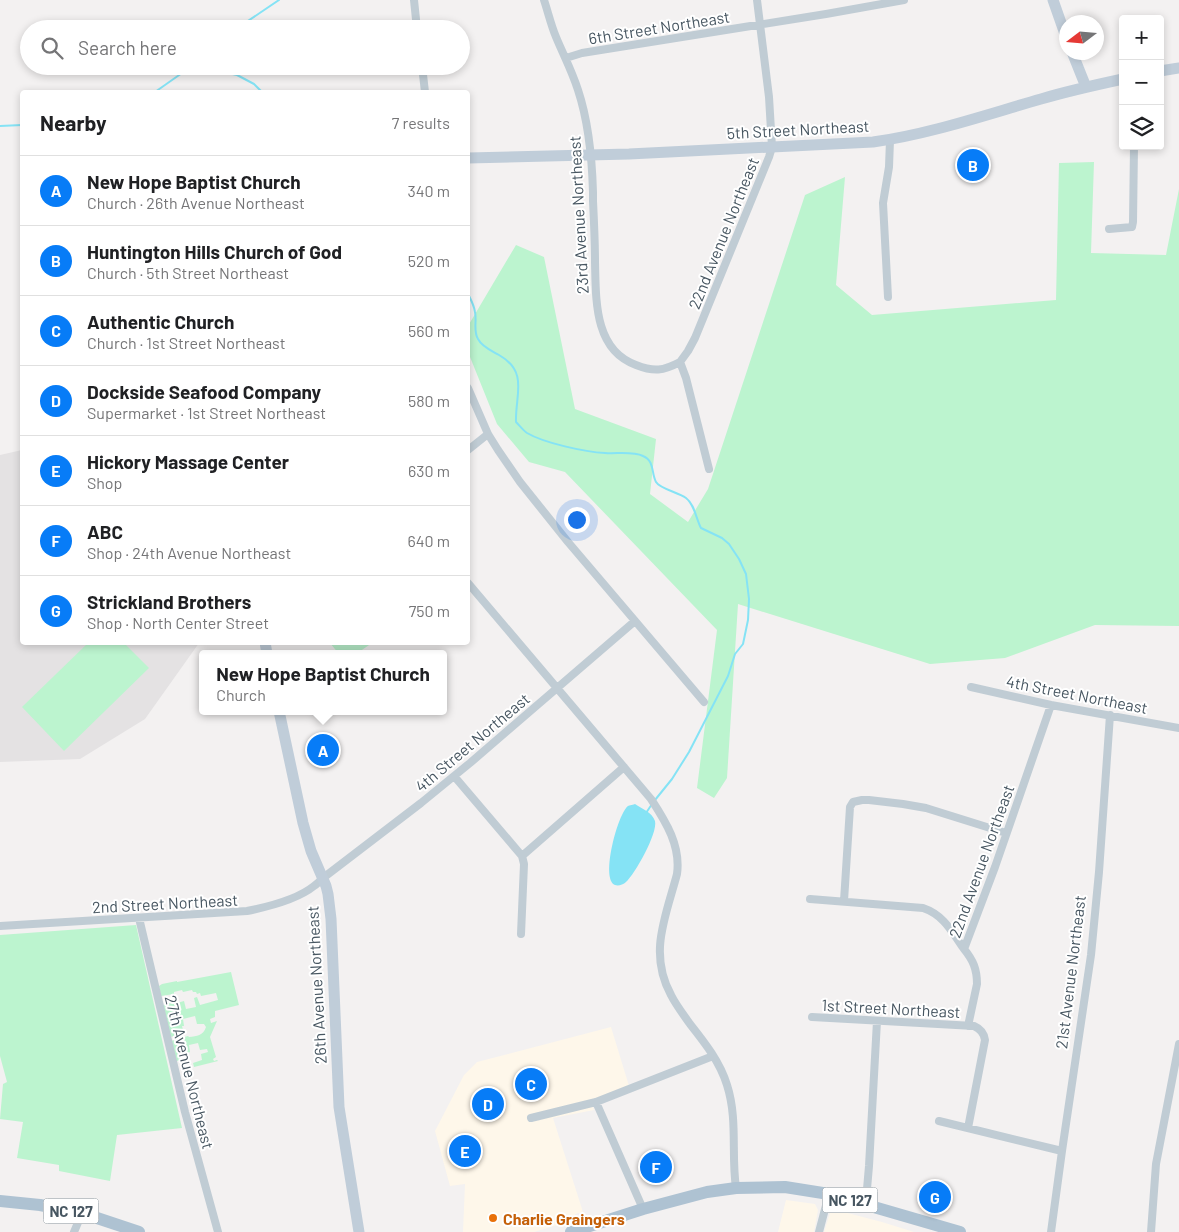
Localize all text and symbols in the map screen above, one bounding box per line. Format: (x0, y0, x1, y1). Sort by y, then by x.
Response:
street label: 6th Street Northeast (587, 6, 731, 48)
north arrow (1059, 15, 1104, 60)
map controls (1119, 15, 1164, 150)
button: + (1119, 15, 1164, 60)
search box (20, 20, 470, 75)
icon: search (38, 34, 66, 62)
text: Search here (78, 36, 177, 59)
button: − (1119, 60, 1164, 105)
button: layers (1119, 105, 1164, 150)
text: Nearby (40, 110, 106, 135)
text: 7 results (392, 113, 450, 132)
street label: 5th Street Northeast (726, 116, 870, 142)
street label: 23rd Avenue Northeast (564, 135, 592, 295)
pin: B (957, 146, 989, 184)
street label: 22nd Avenue Northeast (684, 154, 762, 312)
text: New Hope Baptist Church (87, 170, 301, 193)
text: A (51, 181, 61, 200)
text: 340 m (407, 181, 450, 200)
text: Church · 26th Avenue Northeast (87, 193, 305, 212)
text: Huntington Hills Church of God (87, 240, 342, 263)
text: B (51, 251, 61, 270)
text: 520 m (408, 251, 450, 270)
text: Church · 5th Street Northeast (87, 263, 289, 282)
text: Authentic Church (87, 310, 234, 333)
text: C (51, 321, 61, 340)
text: 560 m (408, 321, 450, 340)
text: Church · 1st Street Northeast (87, 333, 286, 352)
text: Dockside Seafood Company (87, 380, 321, 403)
text: D (51, 391, 61, 410)
text: 580 m (408, 391, 450, 410)
text: Supermarket · 1st Street Northeast (87, 403, 326, 422)
text: Hickory Massage Center (87, 450, 289, 473)
text: E (51, 461, 61, 480)
text: 630 m (408, 461, 450, 480)
text: Shop (87, 473, 122, 492)
your location (564, 507, 590, 533)
text: ABC (87, 520, 123, 543)
text: F (52, 531, 60, 550)
text: 640 m (407, 531, 450, 550)
text: Shop · 24th Avenue Northeast (87, 543, 291, 562)
text: Strickland Brothers (87, 590, 251, 613)
text: G (51, 601, 61, 620)
text: 750 m (409, 601, 450, 620)
text: Shop · North Center Street (87, 613, 269, 632)
popup (199, 650, 447, 715)
text: New Hope Baptist Church (216, 662, 430, 685)
street label: 4th Street Northeast (1005, 671, 1149, 717)
text: Church (216, 685, 266, 704)
street label: 4th Street Northeast (411, 689, 533, 795)
pin: A (307, 731, 339, 769)
street label: 22nd Avenue Northeast (944, 782, 1018, 940)
street label: 2nd Street Northeast (92, 890, 238, 916)
street label: 21st Avenue Northeast (1051, 894, 1089, 1050)
street label: 26th Avenue Northeast (302, 905, 330, 1065)
street label: 27th Avenue Northeast (162, 993, 218, 1151)
street label: 1st Street Northeast (821, 995, 961, 1021)
pin: C (515, 1065, 547, 1103)
pin: D (472, 1085, 504, 1123)
pin: E (449, 1132, 481, 1170)
pin: F (640, 1148, 672, 1186)
pin: G (919, 1178, 951, 1216)
road number: NC 127 (822, 1188, 878, 1212)
road number: NC 127 (44, 1198, 98, 1224)
place label: Charlie Graingers (503, 1209, 625, 1228)
marker: Charlie Graingers (487, 1212, 499, 1224)

